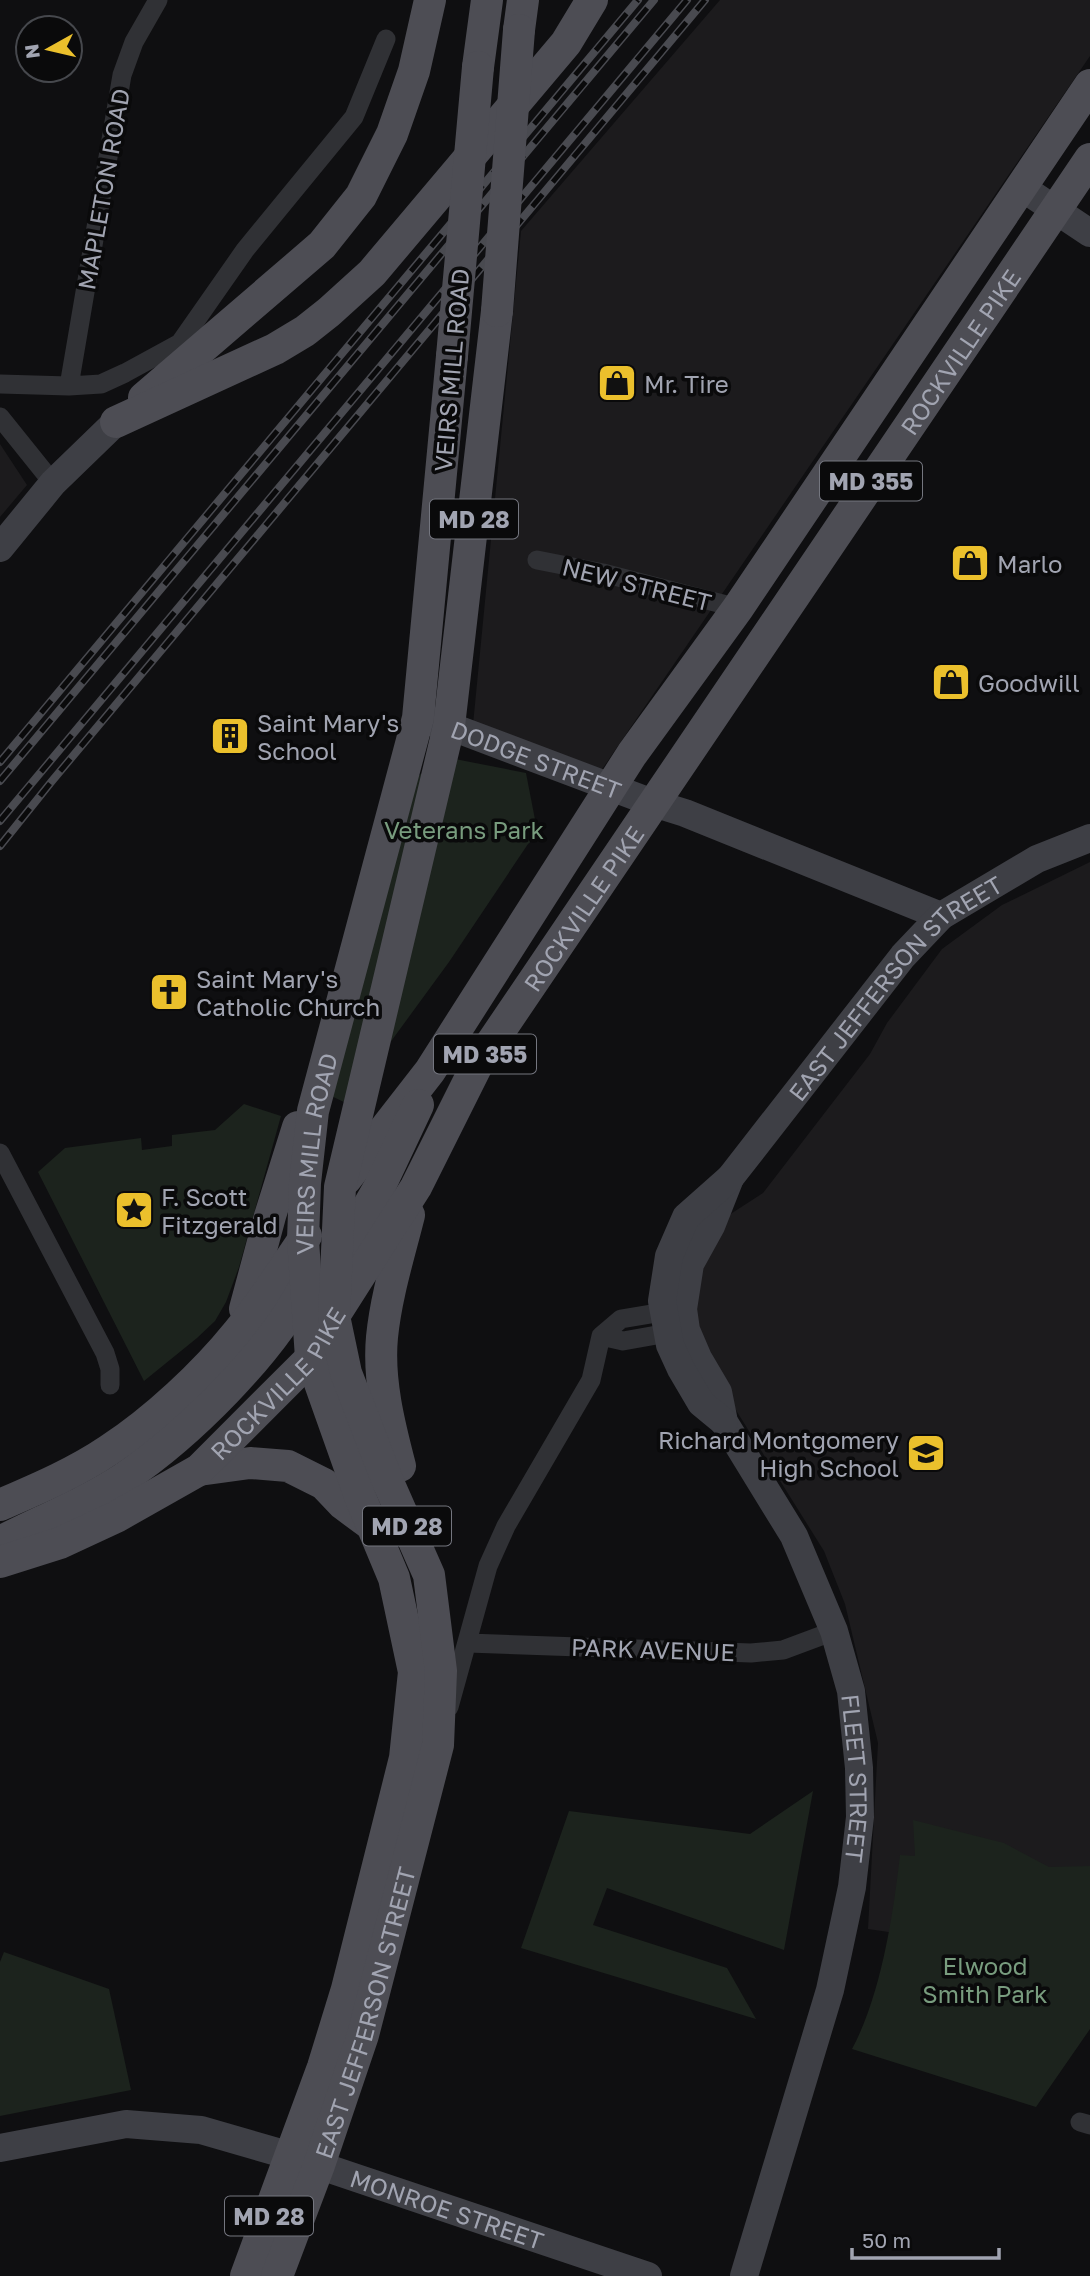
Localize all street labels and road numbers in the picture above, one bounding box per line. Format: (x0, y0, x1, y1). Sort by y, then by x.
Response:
street label: MAPLETON ROAD (71, 86, 135, 292)
street label: ROCKVILLE PIKE (893, 263, 1026, 440)
street label: VEIRS MILL ROAD (428, 267, 474, 473)
road number: MD 355 (820, 461, 922, 500)
road number: MD 28 (430, 499, 518, 538)
street label: NEW STREET (559, 551, 715, 617)
street label: DODGE STREET (447, 714, 626, 804)
street label: ROCKVILLE PIKE (517, 820, 649, 996)
street label: EAST JEFFERSON STREET (782, 869, 1007, 1106)
road number: MD 355 (434, 1035, 536, 1074)
street label: VEIRS MILL ROAD (288, 1049, 342, 1256)
street label: ROCKVILLE PIKE (204, 1301, 351, 1465)
road number: MD 28 (363, 1506, 451, 1546)
street label: PARK AVENUE (571, 1632, 735, 1666)
street label: FLEET STREET (837, 1692, 875, 1864)
street label: EAST JEFFERSON STREET (308, 1864, 420, 2162)
street label: MONROE STREET (347, 2163, 548, 2254)
road number: MD 28 (225, 2196, 313, 2236)

